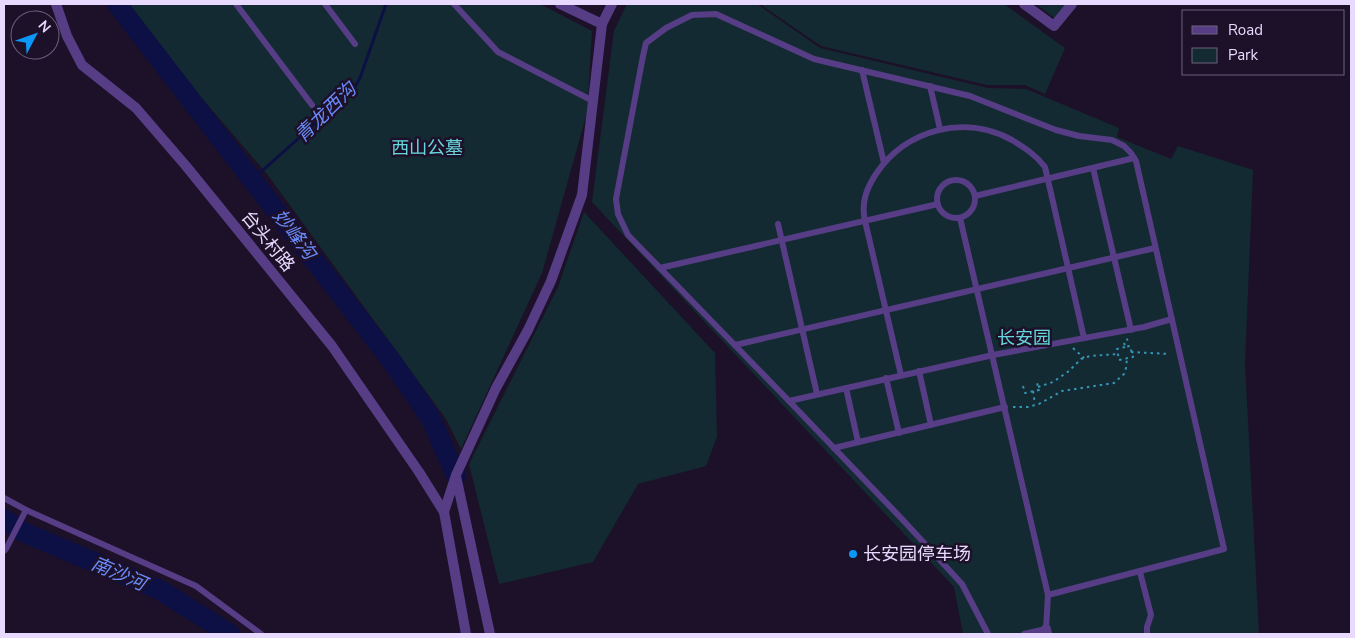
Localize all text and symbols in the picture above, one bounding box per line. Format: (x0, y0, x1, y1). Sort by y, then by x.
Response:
north arrow (10, 10, 60, 60)
legend (1182, 10, 1345, 75)
text: N (34, 17, 55, 37)
text: Road (1228, 20, 1263, 40)
text: Park (1228, 45, 1258, 65)
water label: 青龙西沟 (289, 76, 363, 148)
park label: 西山公墓 (391, 136, 463, 160)
water label: 妙峰沟 (266, 204, 323, 267)
street label: 台头村路 (236, 205, 300, 277)
park label: 长安园 (997, 326, 1051, 350)
place label: 长安园停车场 (863, 542, 971, 566)
marker: 长安园停车场 (847, 548, 859, 560)
water label: 南沙河 (87, 551, 154, 599)

